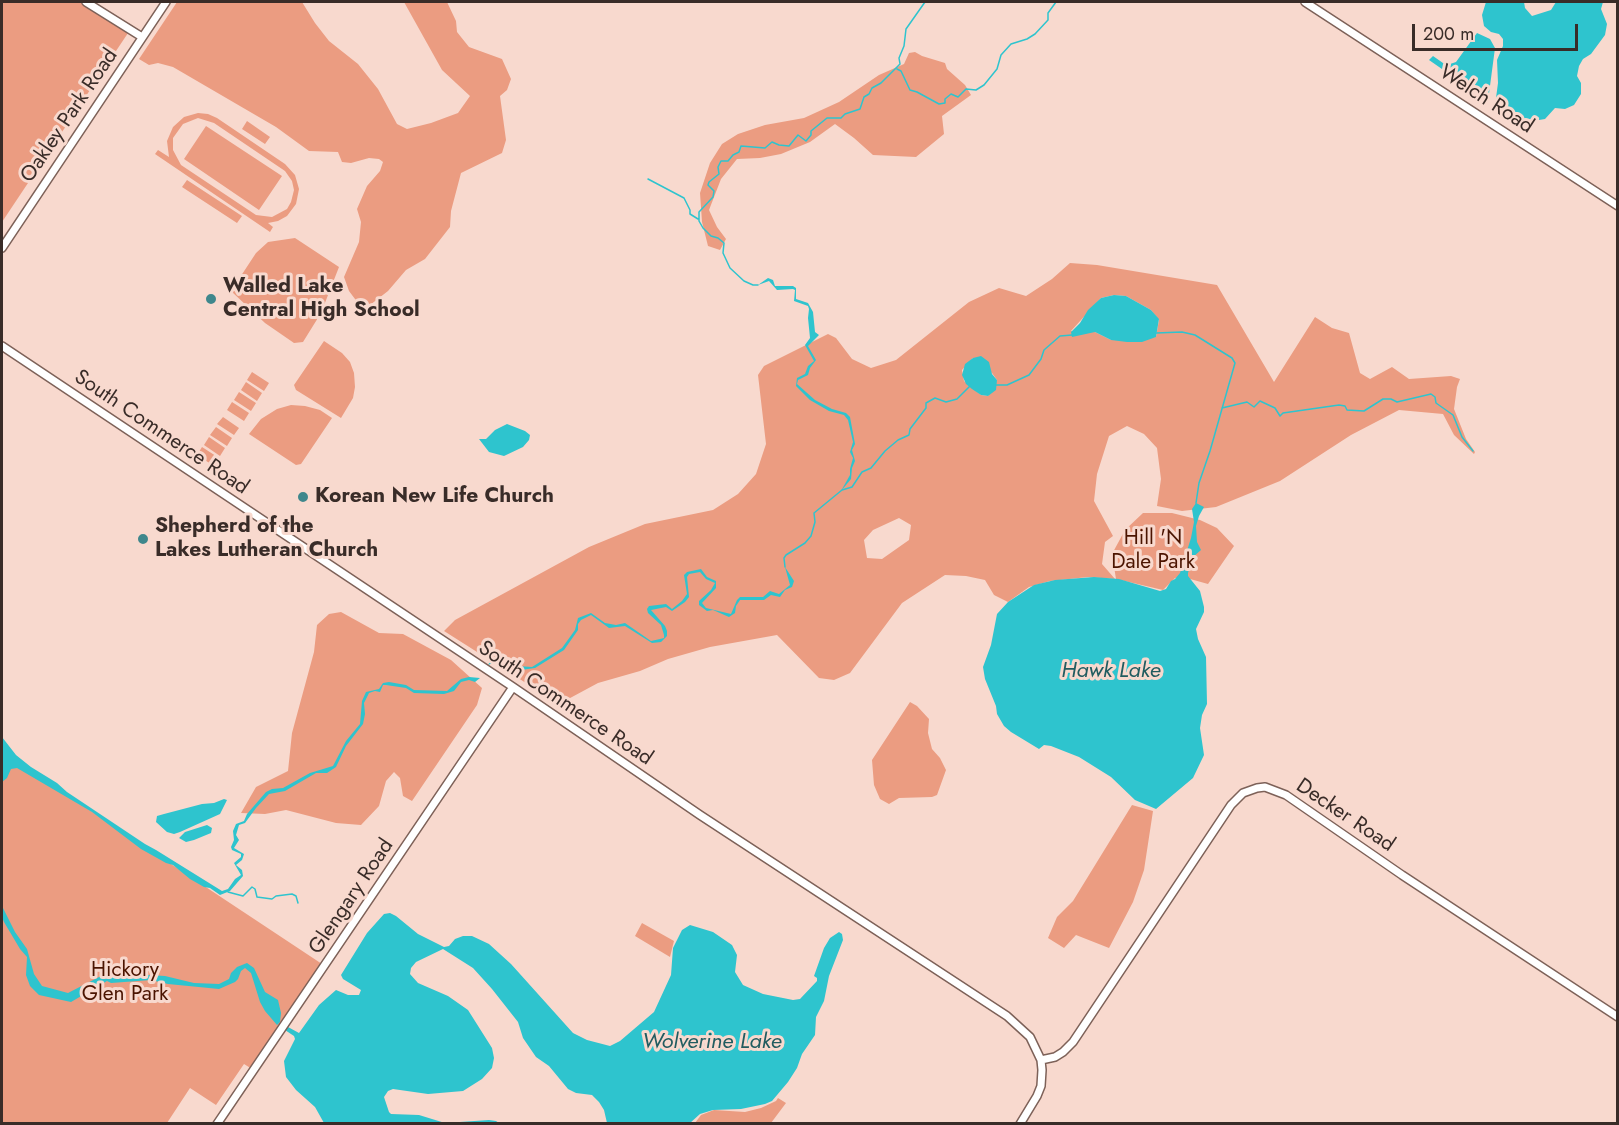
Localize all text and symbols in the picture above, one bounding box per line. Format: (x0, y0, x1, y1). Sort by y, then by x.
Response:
scale bar (1415, 12, 1582, 50)
text: 200 m (1423, 21, 1474, 47)
street label: Oakley Park Road (16, 44, 124, 188)
street label: Welch Road (1434, 60, 1538, 140)
place label: Walled Lake Central High School (223, 274, 420, 324)
marker: Walled Lake Central High School (204, 292, 218, 306)
street label: South Commerce Road (69, 365, 253, 501)
place label: Korean New Life Church (315, 484, 554, 510)
marker: Korean New Life Church (296, 490, 310, 504)
place label: Shepherd of the Lakes Lutheran Church (155, 514, 378, 564)
park label: Hill 'N Dale Park (1111, 526, 1195, 576)
marker: Shepherd of the Lakes Lutheran Church (136, 532, 150, 546)
street label: South Commerce Road (473, 636, 657, 772)
water label: Hawk Lake (1061, 659, 1161, 685)
street label: Decker Road (1291, 774, 1399, 858)
street label: Glengary Road (304, 835, 400, 959)
park label: Hickory Glen Park (82, 958, 168, 1008)
water label: Wolverine Lake (642, 1030, 782, 1056)

